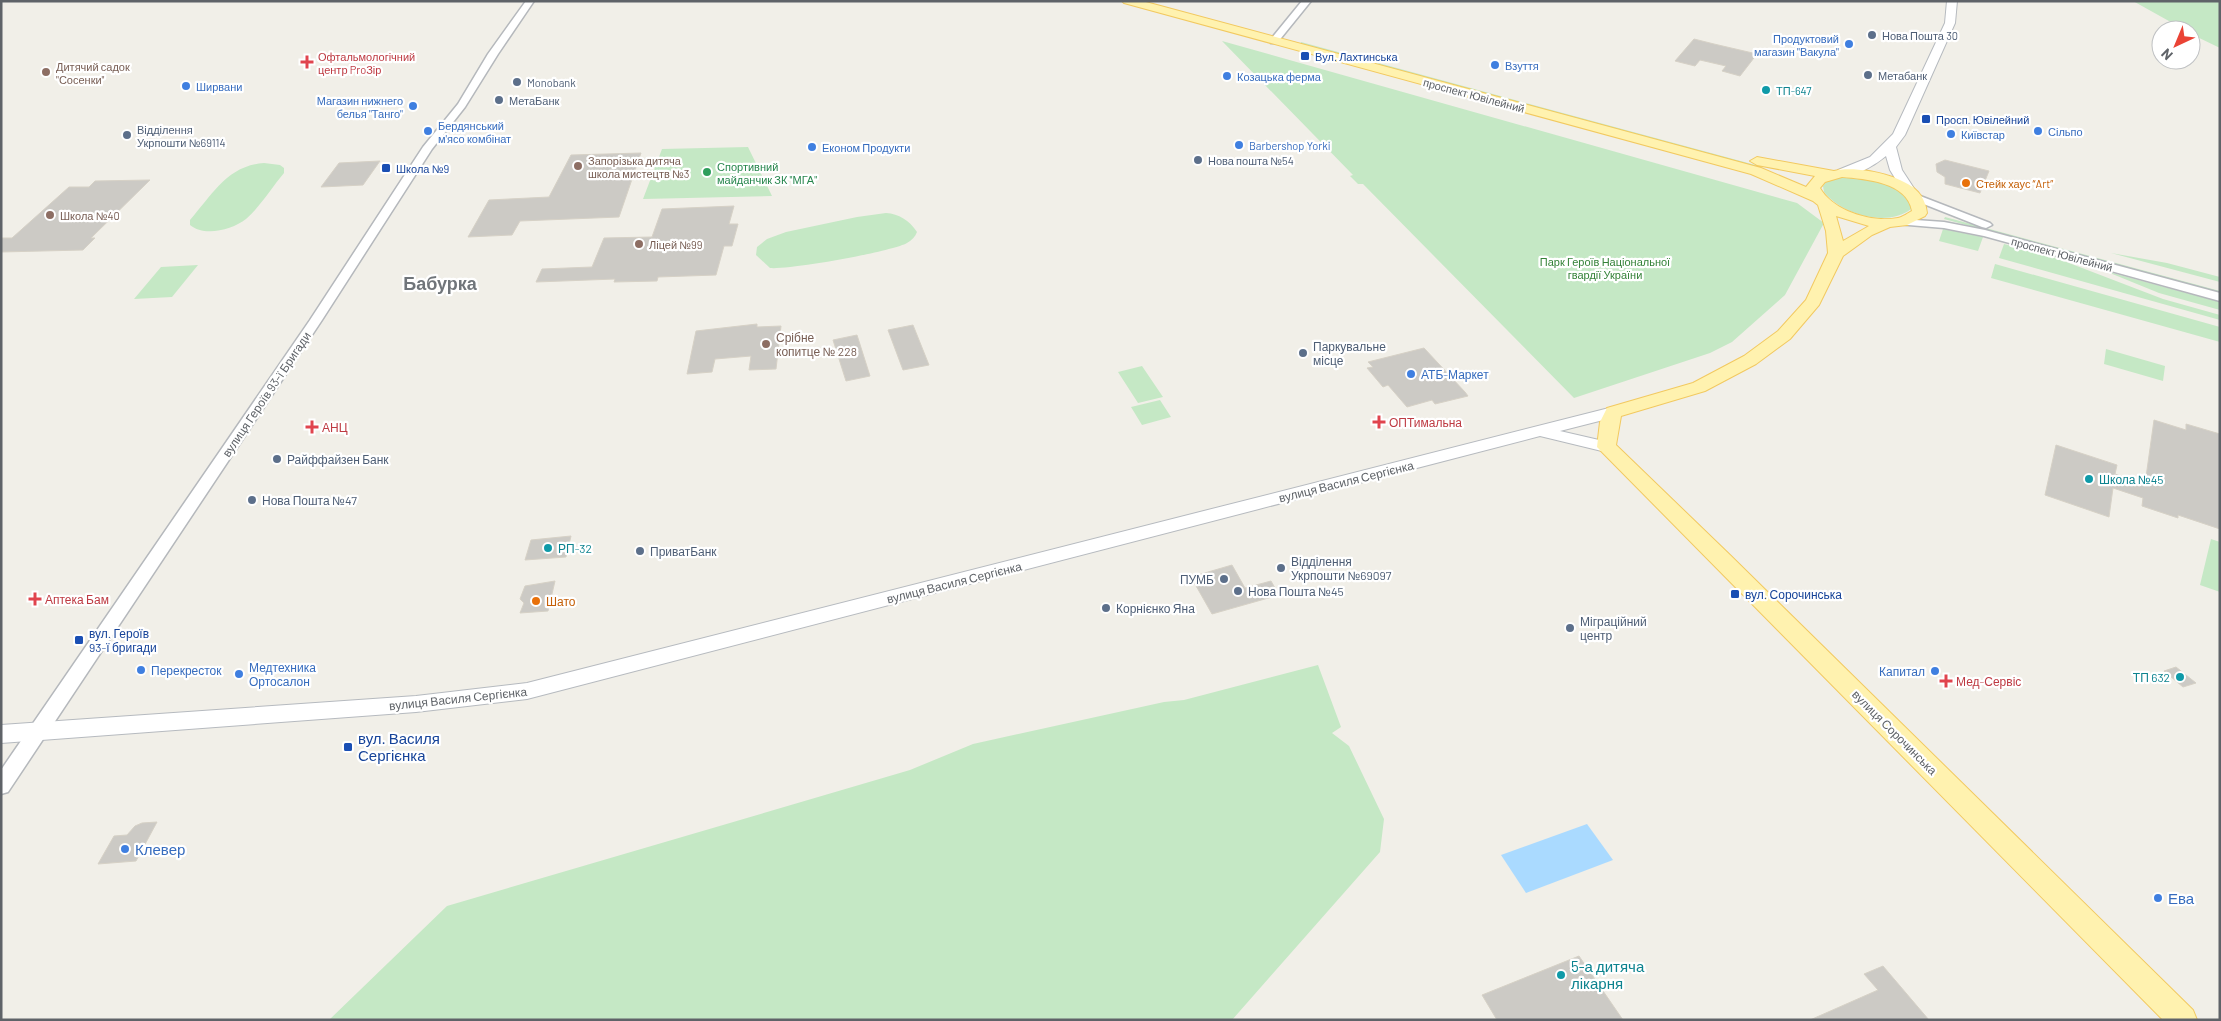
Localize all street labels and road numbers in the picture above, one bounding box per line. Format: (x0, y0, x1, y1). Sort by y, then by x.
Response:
street label: проспект Ювілейний (1422, 75, 1526, 115)
street label: проспект Ювілейний (2010, 234, 2114, 274)
street label: вулиця Героїв 93-ї Бригади (219, 329, 314, 460)
street label: вулиця Василя Сергієнка (1277, 457, 1415, 506)
street label: вулиця Василя Сергієнка (885, 558, 1023, 607)
street label: вулиця Василя Сергієнка (388, 684, 528, 713)
street label: вулиця Сорочинська (1849, 687, 1940, 778)

